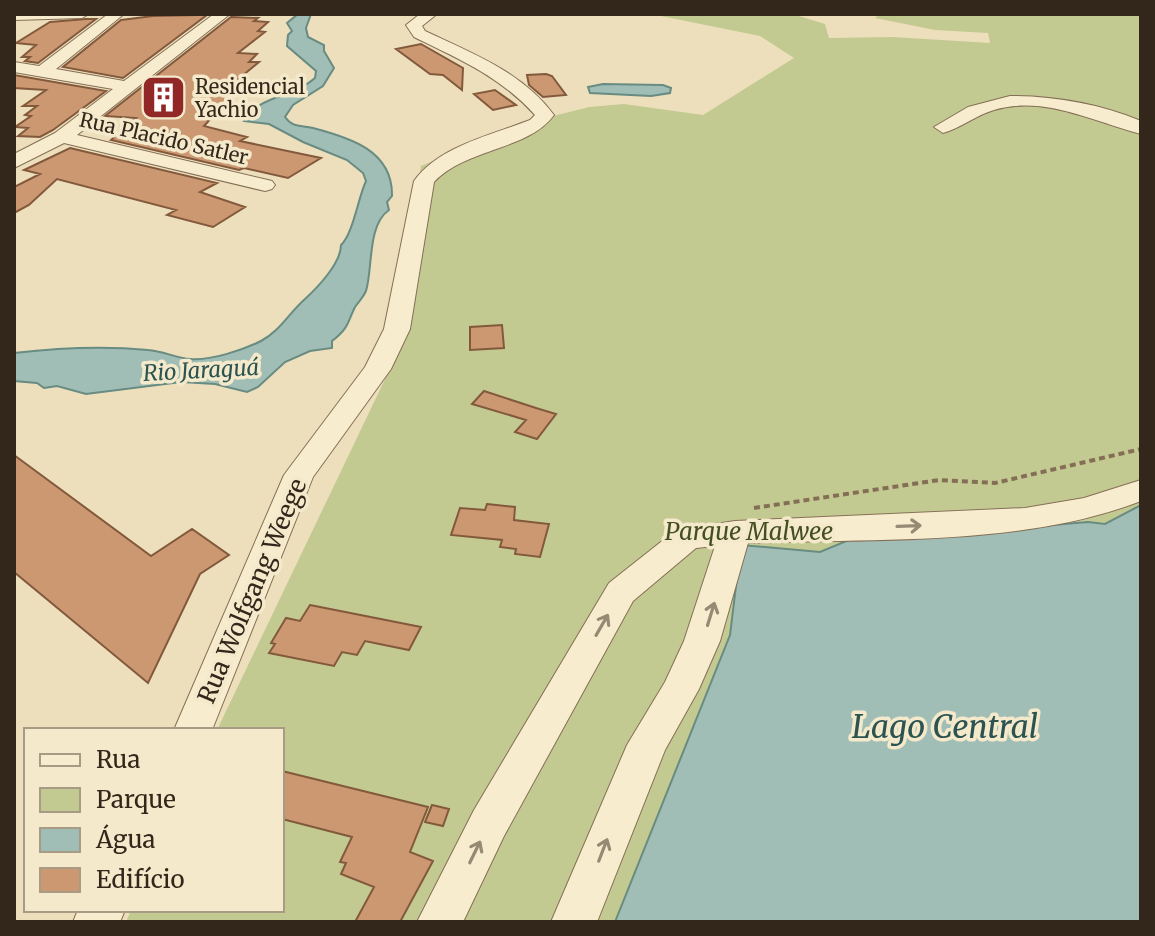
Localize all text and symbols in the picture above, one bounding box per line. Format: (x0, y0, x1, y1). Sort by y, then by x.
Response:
building icon: Residencial Yachio (140, 73, 188, 121)
place label: Residencial Yachio (194, 74, 305, 122)
street label: Rua Placido Satler (77, 106, 251, 170)
water label: Rio Jaraguá (142, 353, 260, 387)
street label: Rua Wolfgang Weege (191, 474, 313, 708)
park label: Parque Malwee (665, 516, 833, 547)
one-way arrow (895, 519, 922, 534)
one-way arrow (704, 601, 719, 627)
one-way arrow (594, 614, 610, 637)
water label: Lago Central (852, 707, 1038, 747)
legend (24, 728, 284, 912)
text: Rua (96, 744, 140, 775)
text: Parque (96, 784, 176, 815)
text: Água (95, 824, 156, 855)
one-way arrow (597, 838, 611, 863)
one-way arrow (468, 841, 483, 864)
text: Edifício (96, 864, 184, 895)

